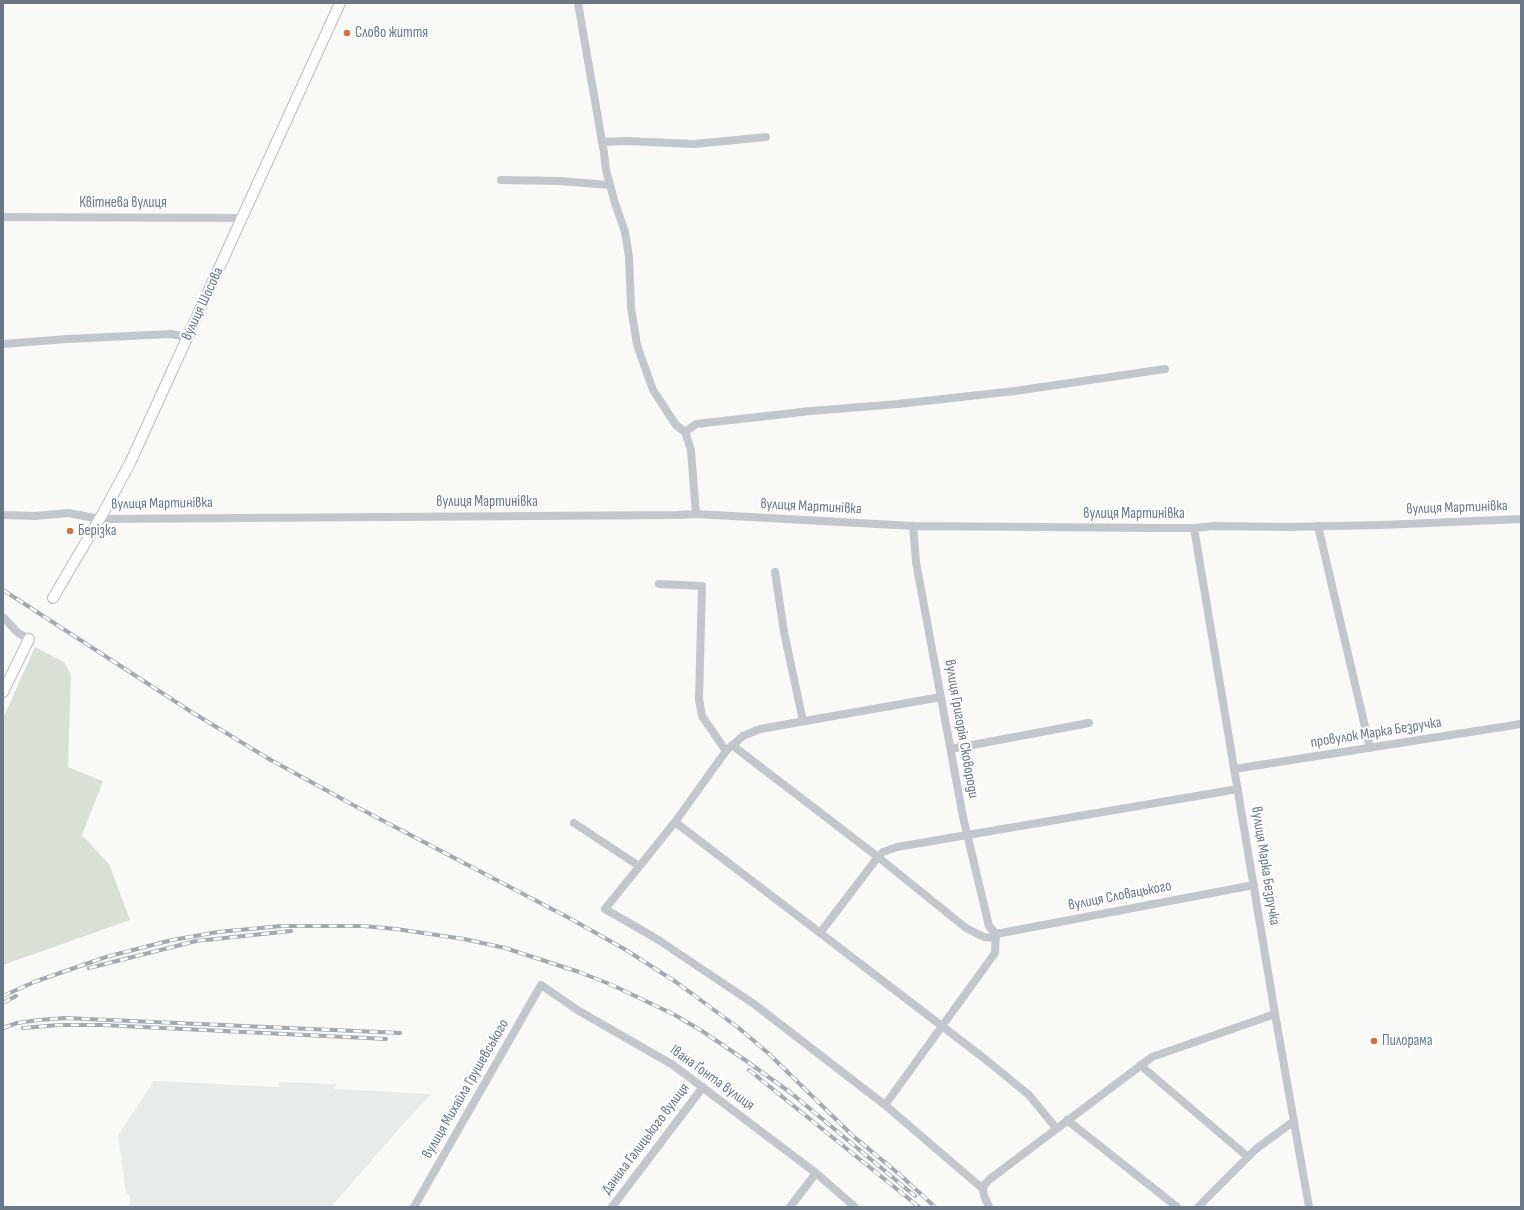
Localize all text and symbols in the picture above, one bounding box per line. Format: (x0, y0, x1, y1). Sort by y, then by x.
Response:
place label: Слово життя (355, 24, 428, 42)
marker: Слово життя (342, 28, 352, 38)
street label: Квітнева вулиця (79, 194, 167, 212)
street label: вулиця Шосова (178, 265, 228, 343)
street label: вулиця Мартинівка (436, 493, 538, 511)
street label: вулиця Мартинівка (111, 494, 213, 514)
street label: вулиця Мартинівка (760, 495, 862, 519)
street label: вулиця Мартинівка (1406, 497, 1508, 519)
street label: вулиця Мартинівка (1083, 505, 1185, 523)
place label: Берізка (78, 522, 116, 540)
marker: Берізка (65, 526, 75, 536)
street label: вулиця Григорія Сковороди (940, 658, 982, 800)
street label: провулок Марка Безручка (1309, 714, 1443, 752)
street label: вулиця Марка Безручка (1247, 805, 1283, 927)
street label: вулиця Словацького (1067, 877, 1173, 915)
street label: вулиця Михайла Грушевського (419, 1016, 513, 1162)
place label: Пилорама (1382, 1032, 1432, 1050)
marker: Пилорама (1369, 1036, 1379, 1046)
street label: Івана Ґонта вулиця (666, 1041, 758, 1115)
street label: Данила Галицького вулиця (598, 1080, 694, 1198)

